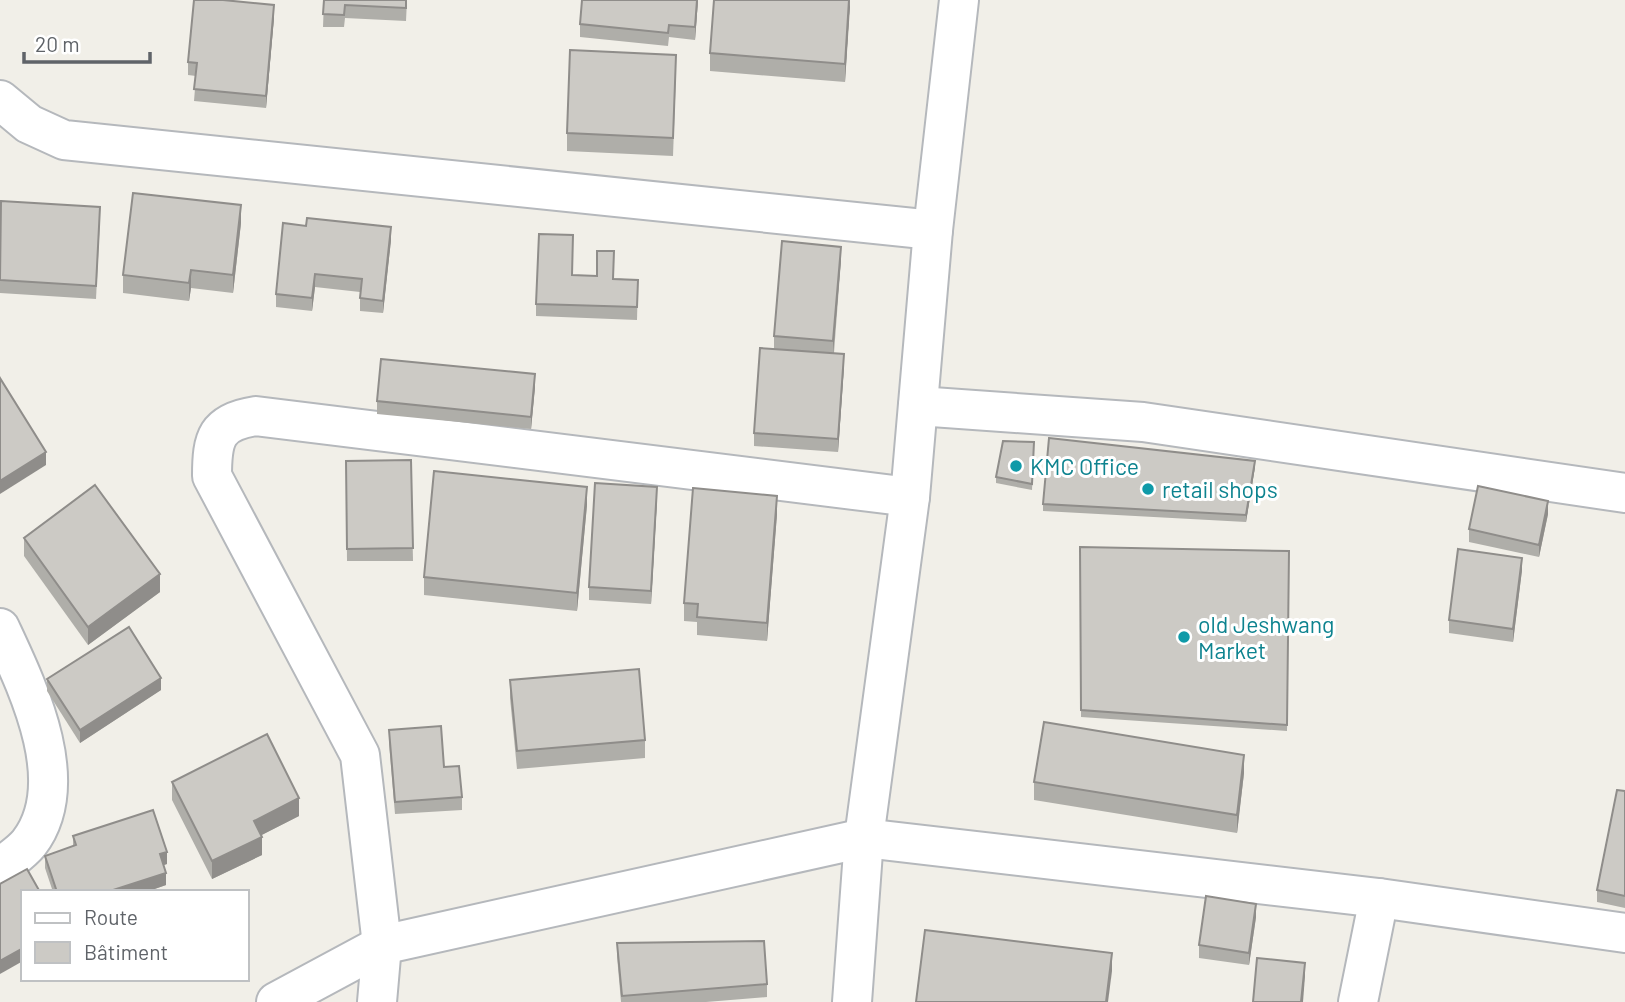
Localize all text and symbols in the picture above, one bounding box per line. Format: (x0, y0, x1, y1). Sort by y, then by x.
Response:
scale bar (24, 21, 150, 65)
text: 20 m (35, 31, 80, 56)
place label: KMC Office (1030, 452, 1139, 480)
marker: KMC Office (1008, 458, 1024, 474)
place label: retail shops (1162, 475, 1278, 503)
marker: retail shops (1140, 481, 1156, 497)
place label: old Jeshwang Market (1198, 610, 1334, 664)
marker: old Jeshwang Market (1176, 629, 1192, 645)
legend (21, 890, 248, 981)
text: Route (84, 904, 138, 929)
text: Bâtiment (84, 939, 168, 964)

